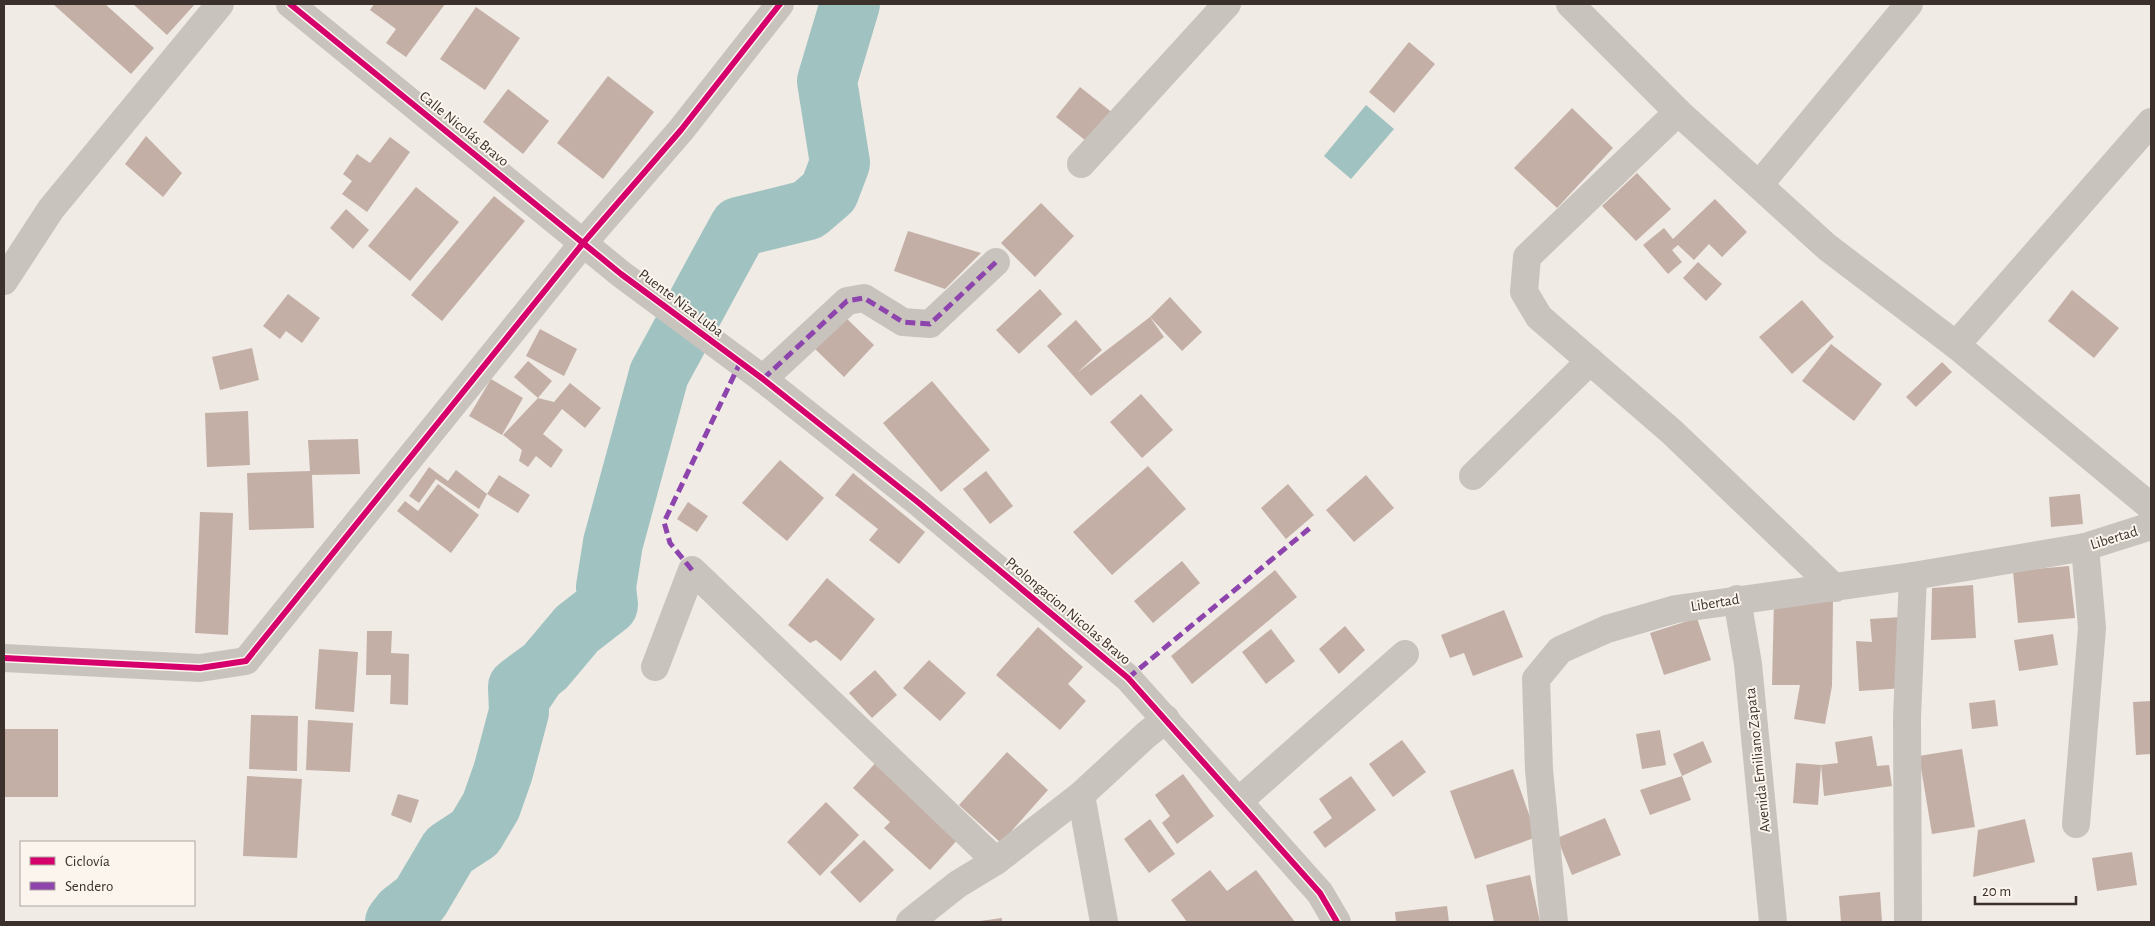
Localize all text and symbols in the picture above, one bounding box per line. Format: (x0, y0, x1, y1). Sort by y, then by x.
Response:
street label: Calle Nicolás Bravo (417, 89, 511, 169)
street label: Puente Niza Luba (636, 266, 726, 340)
street label: Libertad (2088, 524, 2140, 552)
street label: Prolongacion Nicolas Bravo (1003, 555, 1133, 667)
street label: Libertad (1690, 592, 1741, 614)
street label: Avenida Emiliano Zapata (1743, 687, 1773, 833)
legend (20, 841, 195, 906)
text: Ciclovía (65, 854, 110, 869)
scale bar (1975, 874, 2076, 906)
text: Sendero (65, 879, 113, 894)
text: 20 m (1982, 884, 2011, 899)

